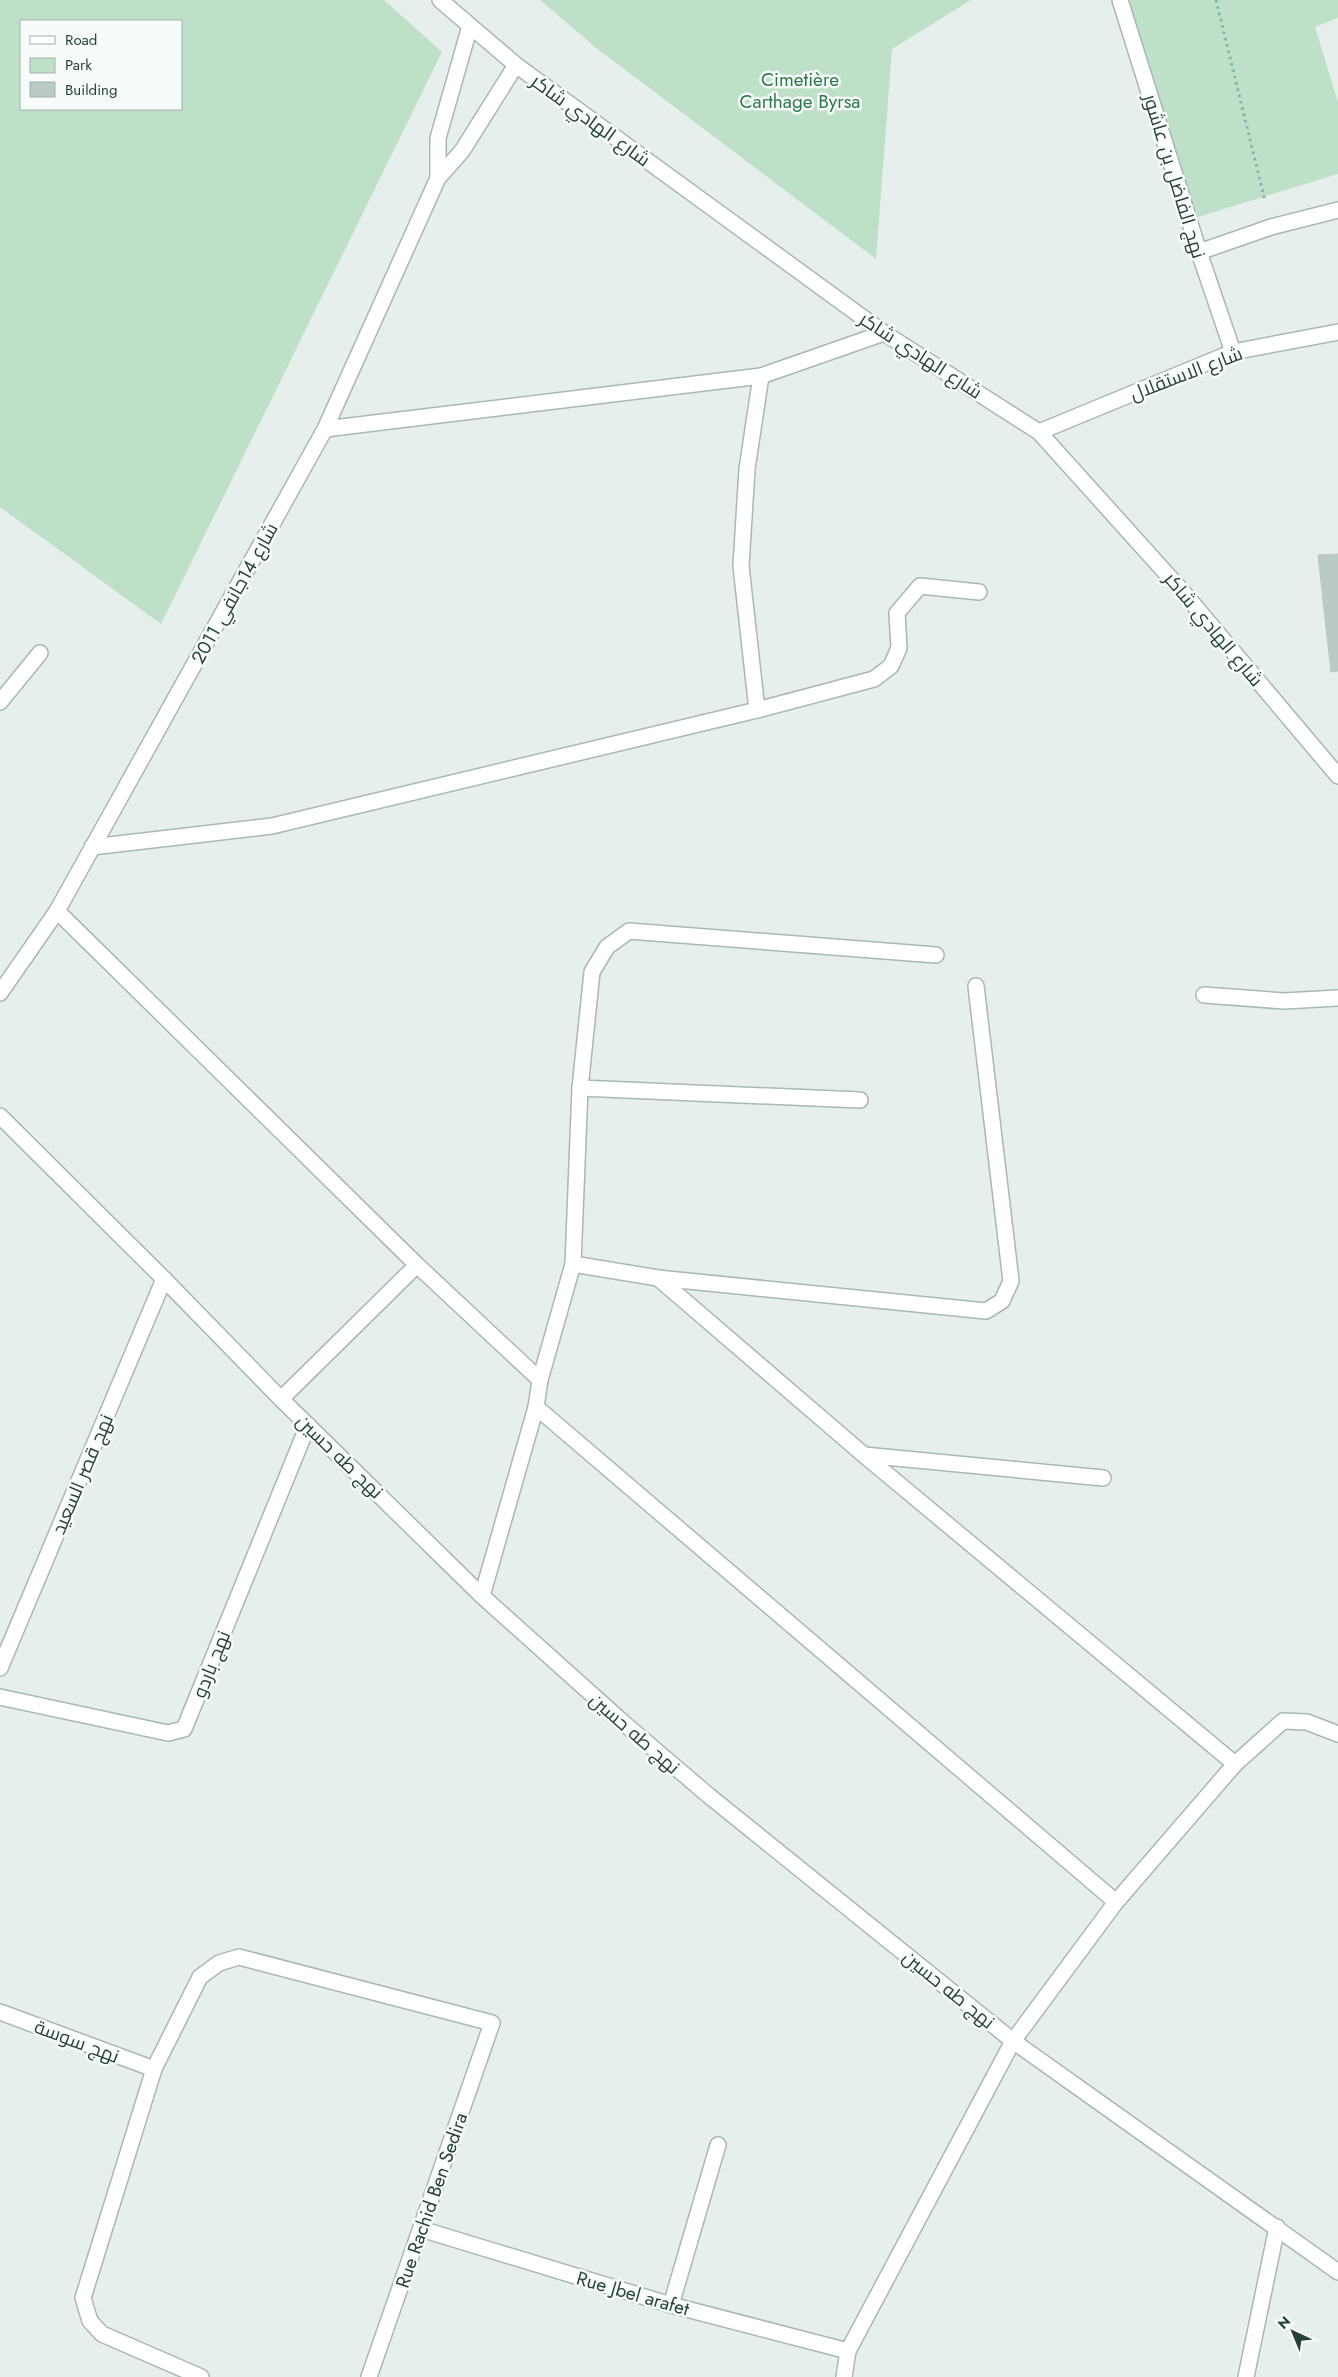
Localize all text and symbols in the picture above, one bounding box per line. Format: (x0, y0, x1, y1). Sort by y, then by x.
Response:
legend (20, 20, 182, 110)
text: Road (65, 29, 97, 51)
text: Park (65, 54, 92, 76)
park label: Cimetière Carthage Byrsa (740, 66, 860, 115)
street label: شارع الهادي شاكر (524, 67, 656, 174)
text: Building (65, 79, 117, 101)
street label: نهج الفاضل بن عاشور (1136, 90, 1212, 262)
street label: شارع الهادي شاكر (853, 305, 988, 406)
street label: شارع الاستقلال (1126, 340, 1246, 407)
street label: شارع 14جانفي 2011 (184, 518, 285, 669)
street label: شارع الهادي شاكر (1156, 566, 1270, 693)
street label: نهج طه حسين (290, 1408, 389, 1505)
street label: نهج قصر السعيد (45, 1410, 120, 1539)
street label: نهج باردو (186, 1626, 237, 1702)
street label: نهج طه حسين (584, 1687, 686, 1780)
street label: نهج طه حسين (897, 1944, 1001, 2035)
street label: نهج سوسة (31, 2013, 123, 2070)
street label: Rue Rachid Ben Sedira (389, 2109, 474, 2292)
street label: Rue Jbel arafet (573, 2265, 693, 2323)
north arrow (1268, 2307, 1318, 2357)
text: N (1273, 2312, 1295, 2334)

